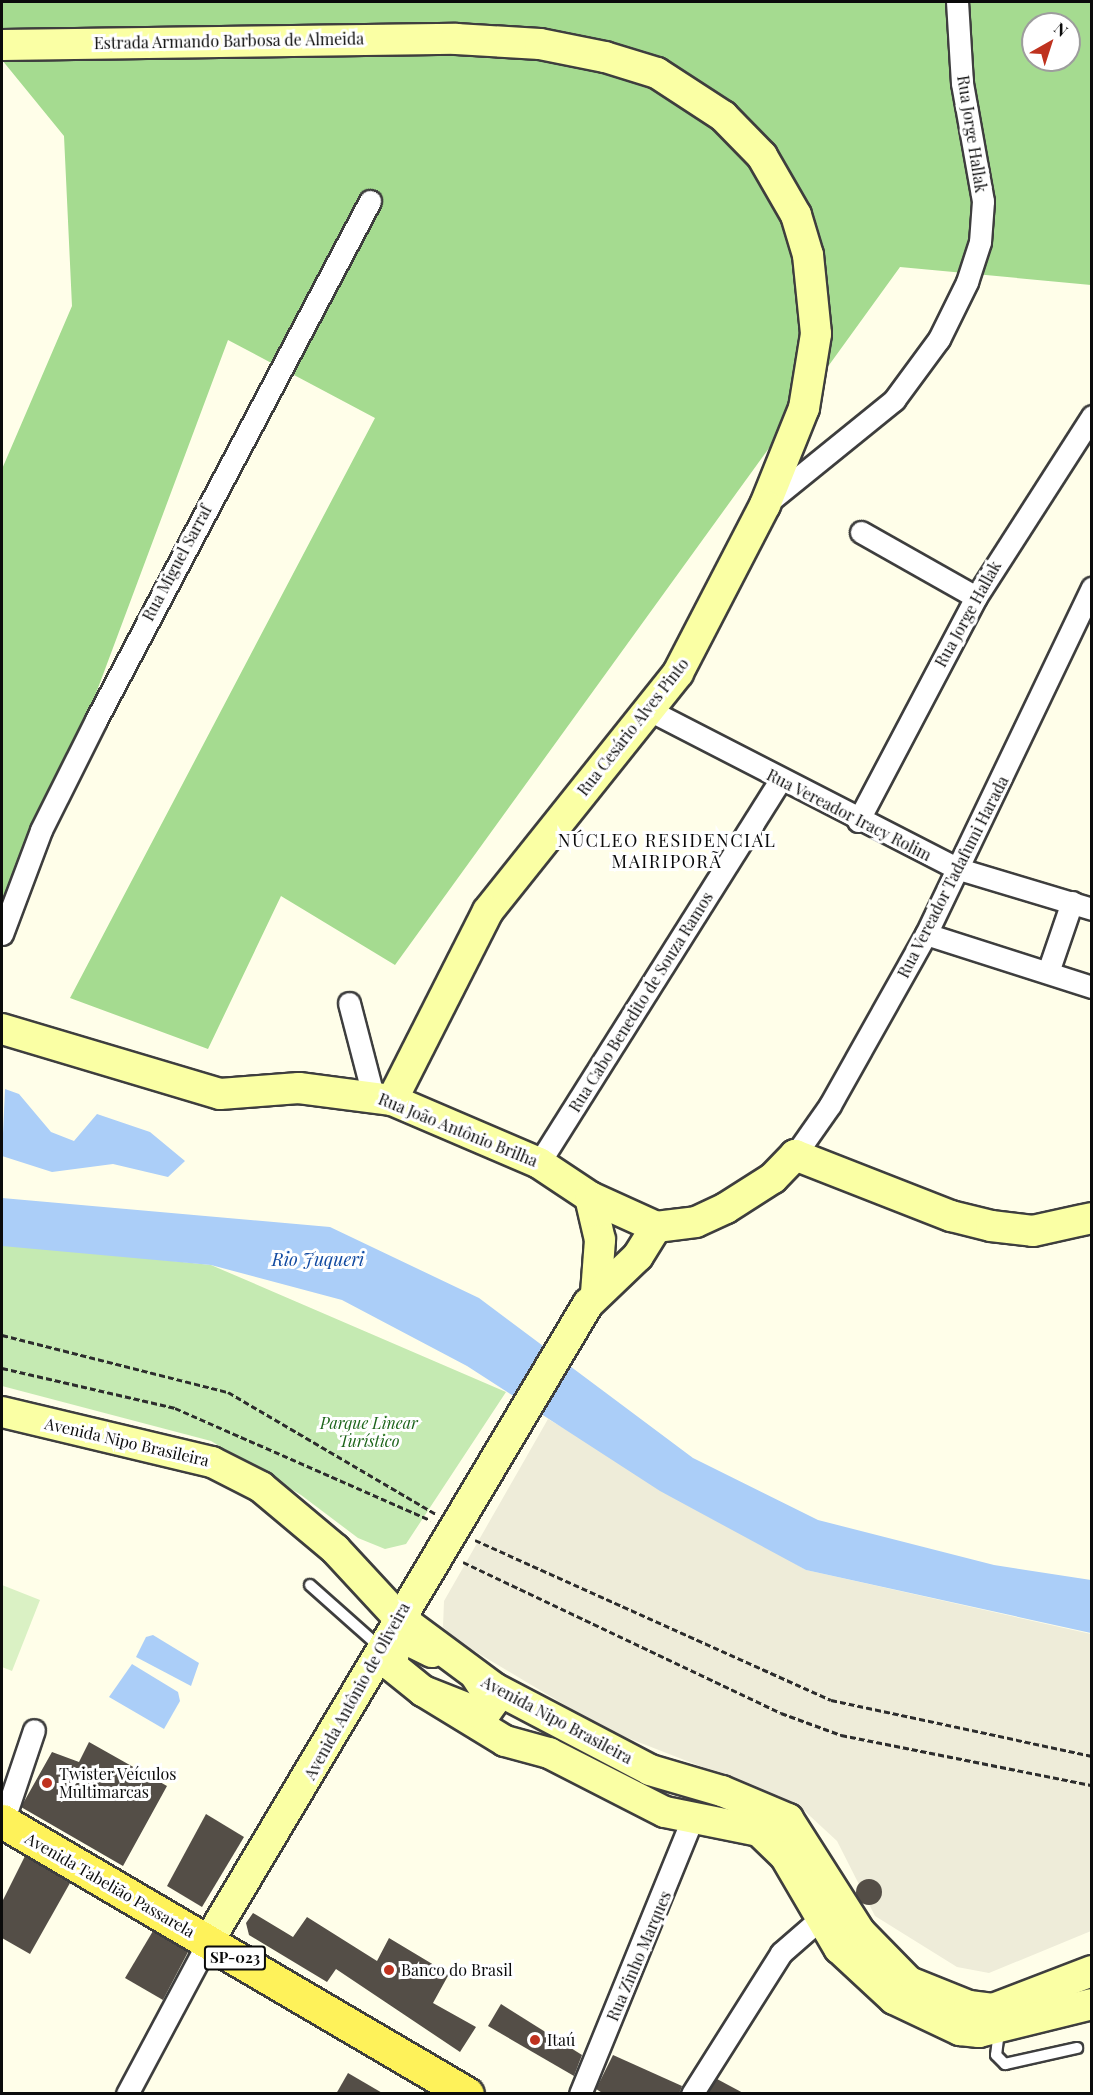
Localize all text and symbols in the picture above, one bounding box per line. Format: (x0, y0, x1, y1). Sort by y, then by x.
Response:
north arrow (1021, 12, 1081, 72)
text: N (1050, 17, 1072, 41)
street label: Estrada Armando Barbosa de Almeida (93, 29, 365, 53)
street label: Rua Jorge Hallak (953, 74, 991, 194)
street label: Rua Miguel Sarraf (138, 502, 216, 624)
street label: Rua Jorge Hallak (931, 557, 1005, 671)
street label: Rua Cesário Alves Pinto (573, 654, 693, 800)
street label: Rua Vereador Iracy Rolim (763, 765, 935, 865)
street label: Rua Vereador Tadafumi Harada (893, 772, 1013, 982)
district label: NÚCLEO RESIDENCIAL MAIRIPORÃ (558, 830, 776, 872)
street label: Rua Cabo Benedito de Souza Ramos (565, 888, 717, 1116)
street label: Rua João Antônio Brilha (375, 1089, 541, 1171)
water label: Rio Juqueri (272, 1248, 364, 1270)
park label: Parque Linear Turístico (320, 1413, 418, 1451)
street label: Avenida Nipo Brasileira (43, 1414, 211, 1470)
street label: Avenida Antônio de Oliveira (300, 1599, 414, 1783)
street label: Avenida Nipo Brasileira (478, 1672, 636, 1768)
place label: Twister Veículos Multimarcas (59, 1764, 177, 1802)
marker: Twister Veículos Multimarcas (40, 1776, 54, 1790)
street label: Avenida Tabelião Passarela (22, 1828, 198, 1942)
street label: Rua Zinho Marques (603, 1888, 675, 2024)
road number: SP-023 (204, 1946, 266, 1970)
place label: Banco do Brasil (401, 1960, 512, 1980)
marker: Banco do Brasil (382, 1963, 396, 1977)
place label: Itaú (547, 2030, 575, 2050)
marker: Itaú (528, 2033, 542, 2047)

